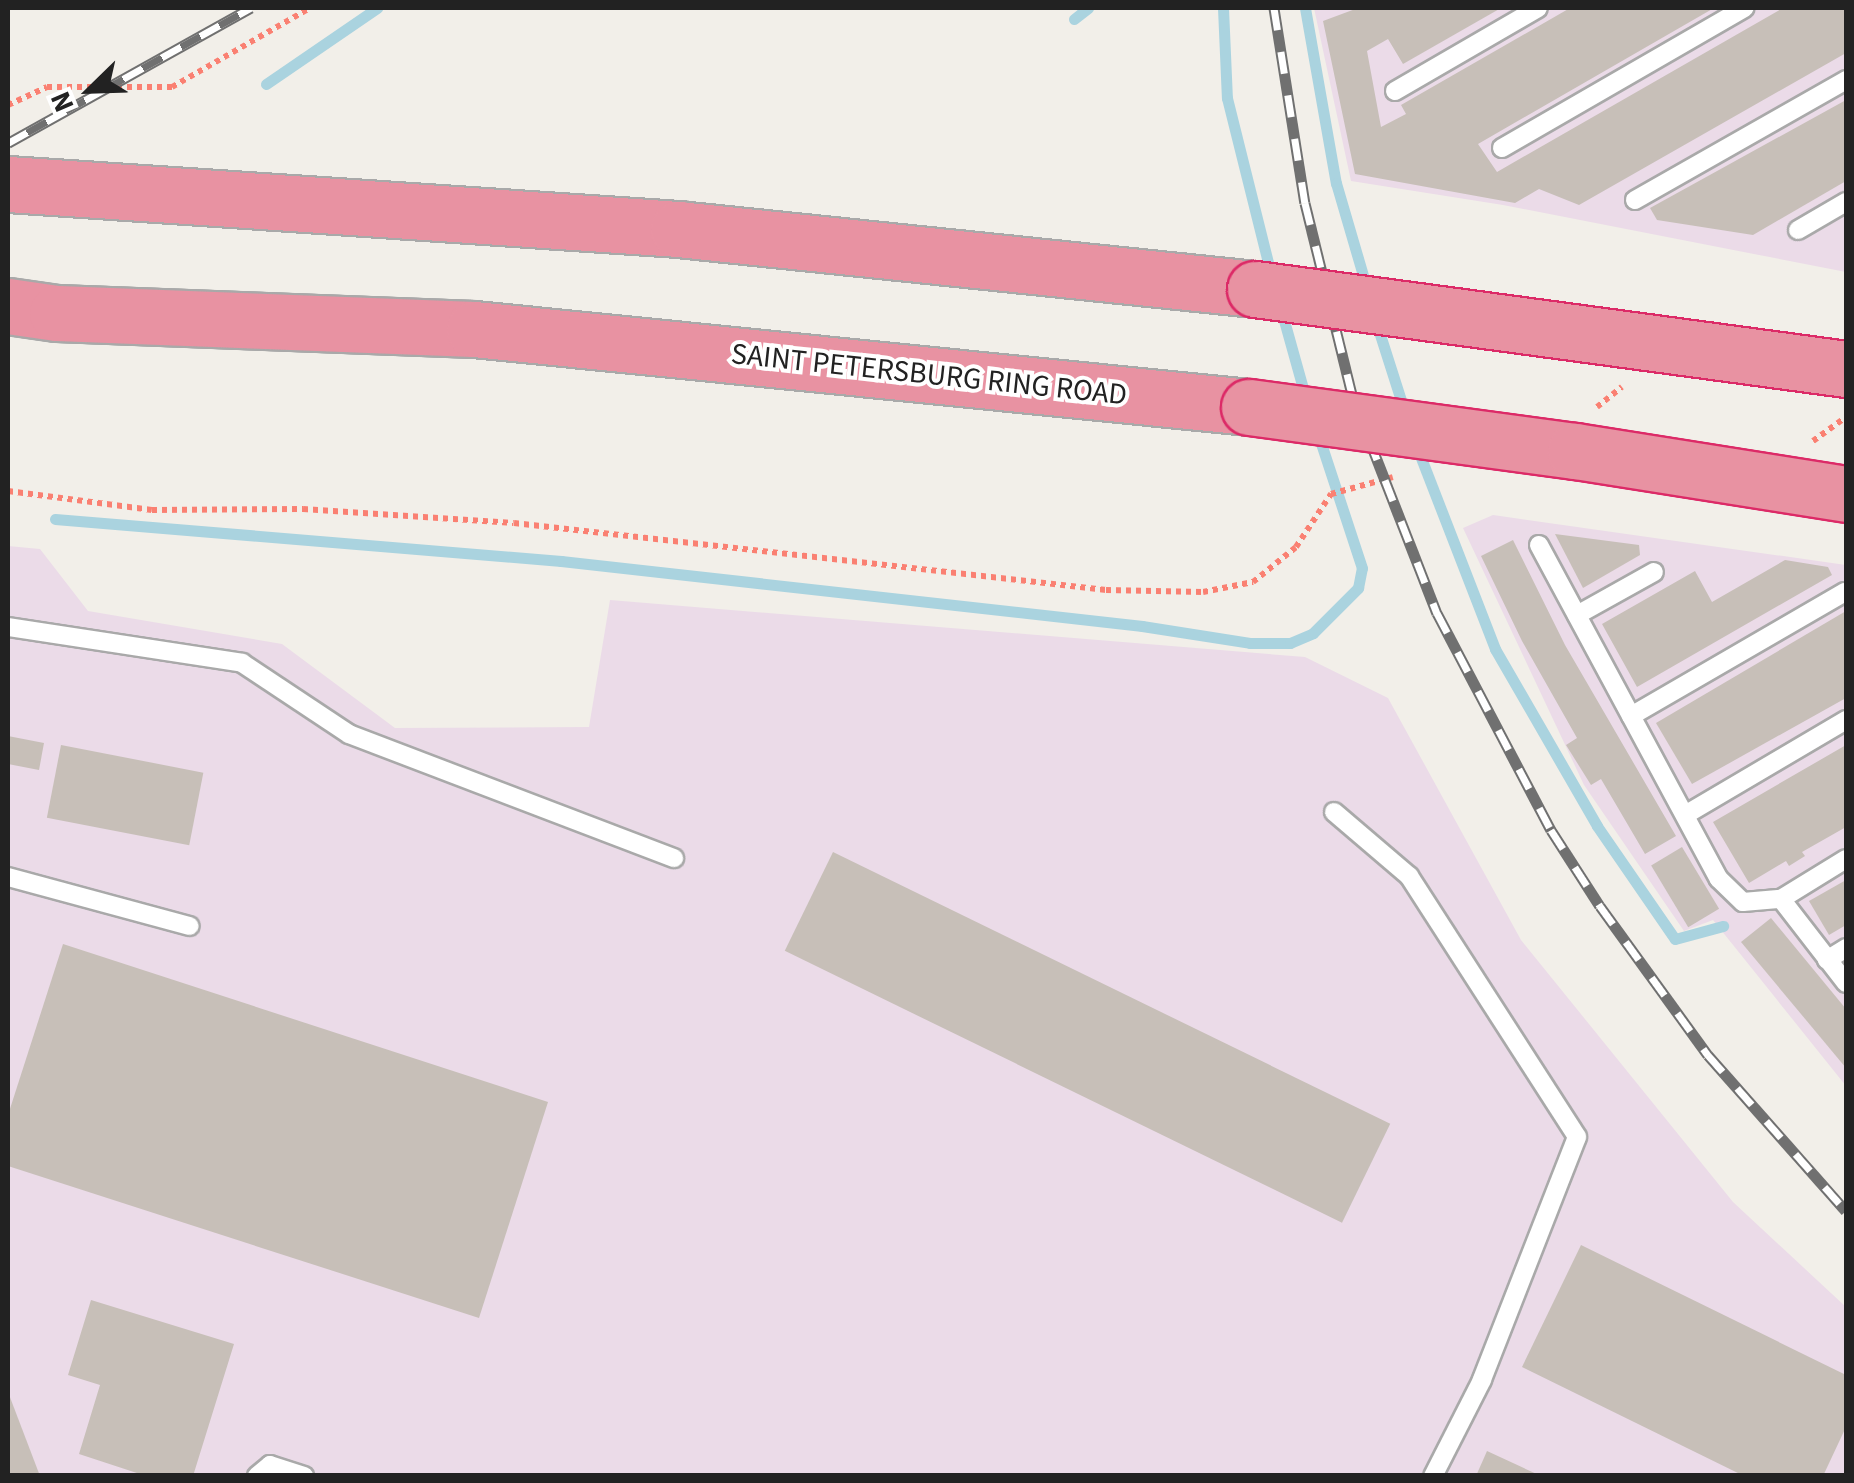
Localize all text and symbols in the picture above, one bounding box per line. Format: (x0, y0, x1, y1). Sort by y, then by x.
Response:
north arrow (40, 40, 140, 140)
text: N (40, 85, 84, 118)
street label: SAINT PETERSBURG RING ROAD (729, 336, 1129, 414)

